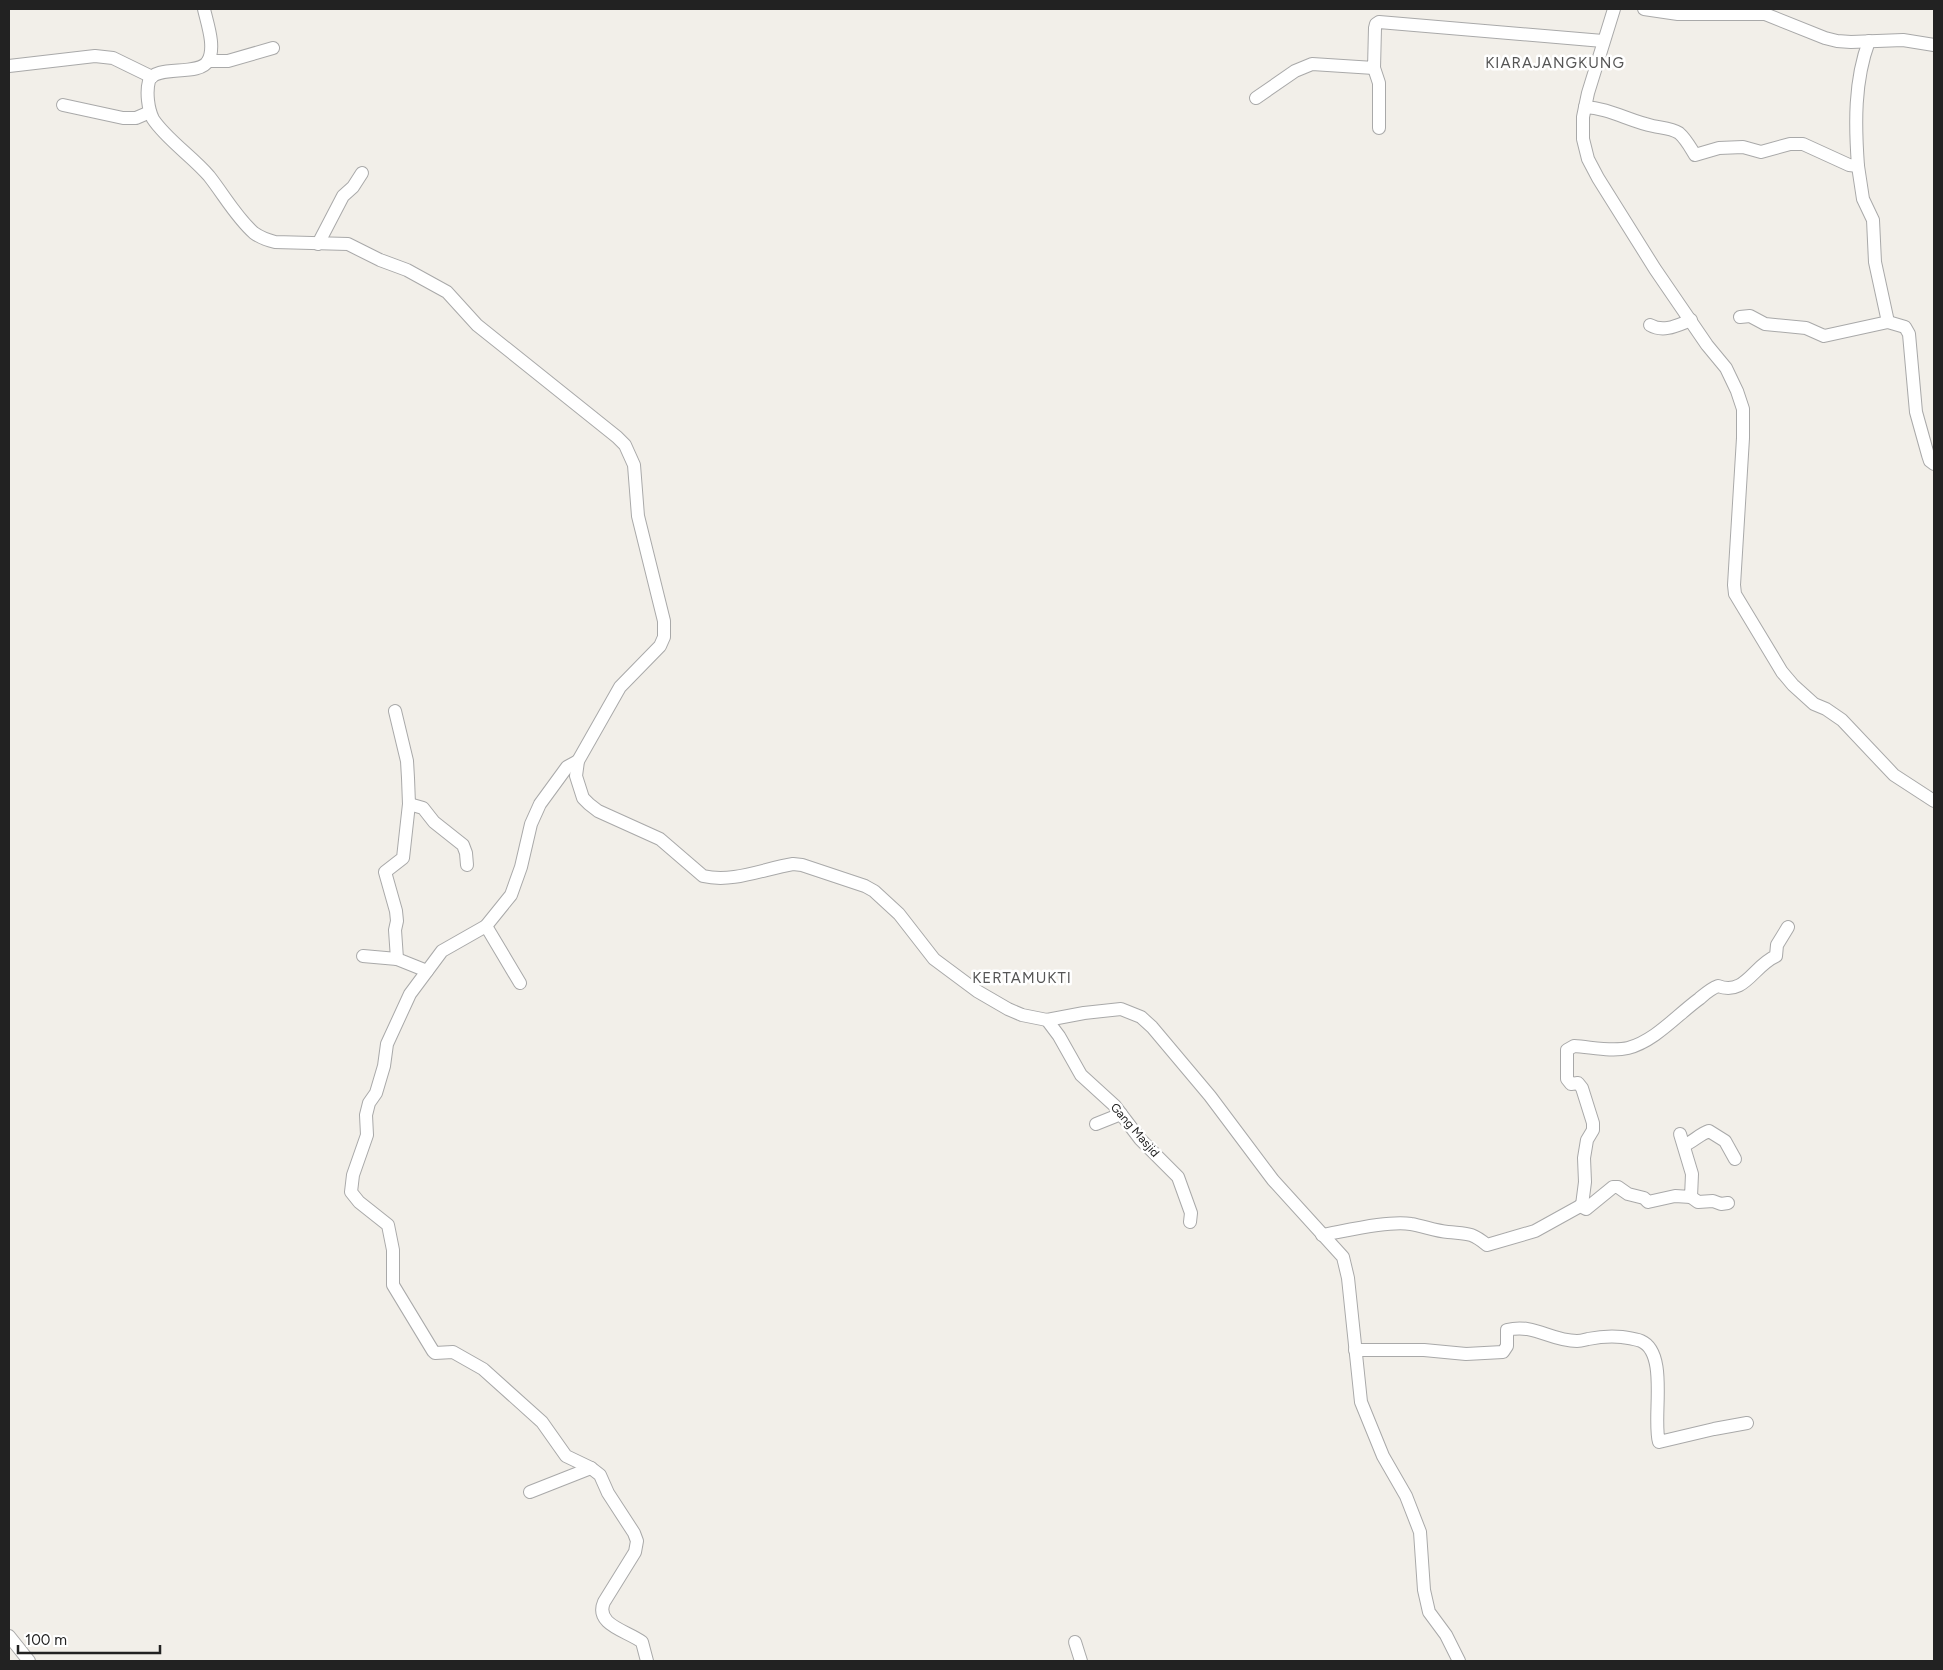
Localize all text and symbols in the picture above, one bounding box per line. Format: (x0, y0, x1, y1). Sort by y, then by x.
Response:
district label: KIARAJANGKUNG (1485, 54, 1625, 72)
district label: KERTAMUKTI (972, 969, 1072, 987)
street label: Gang Masjid (1108, 1100, 1162, 1160)
scale bar (18, 1622, 160, 1654)
text: 100 m (25, 1631, 67, 1649)

